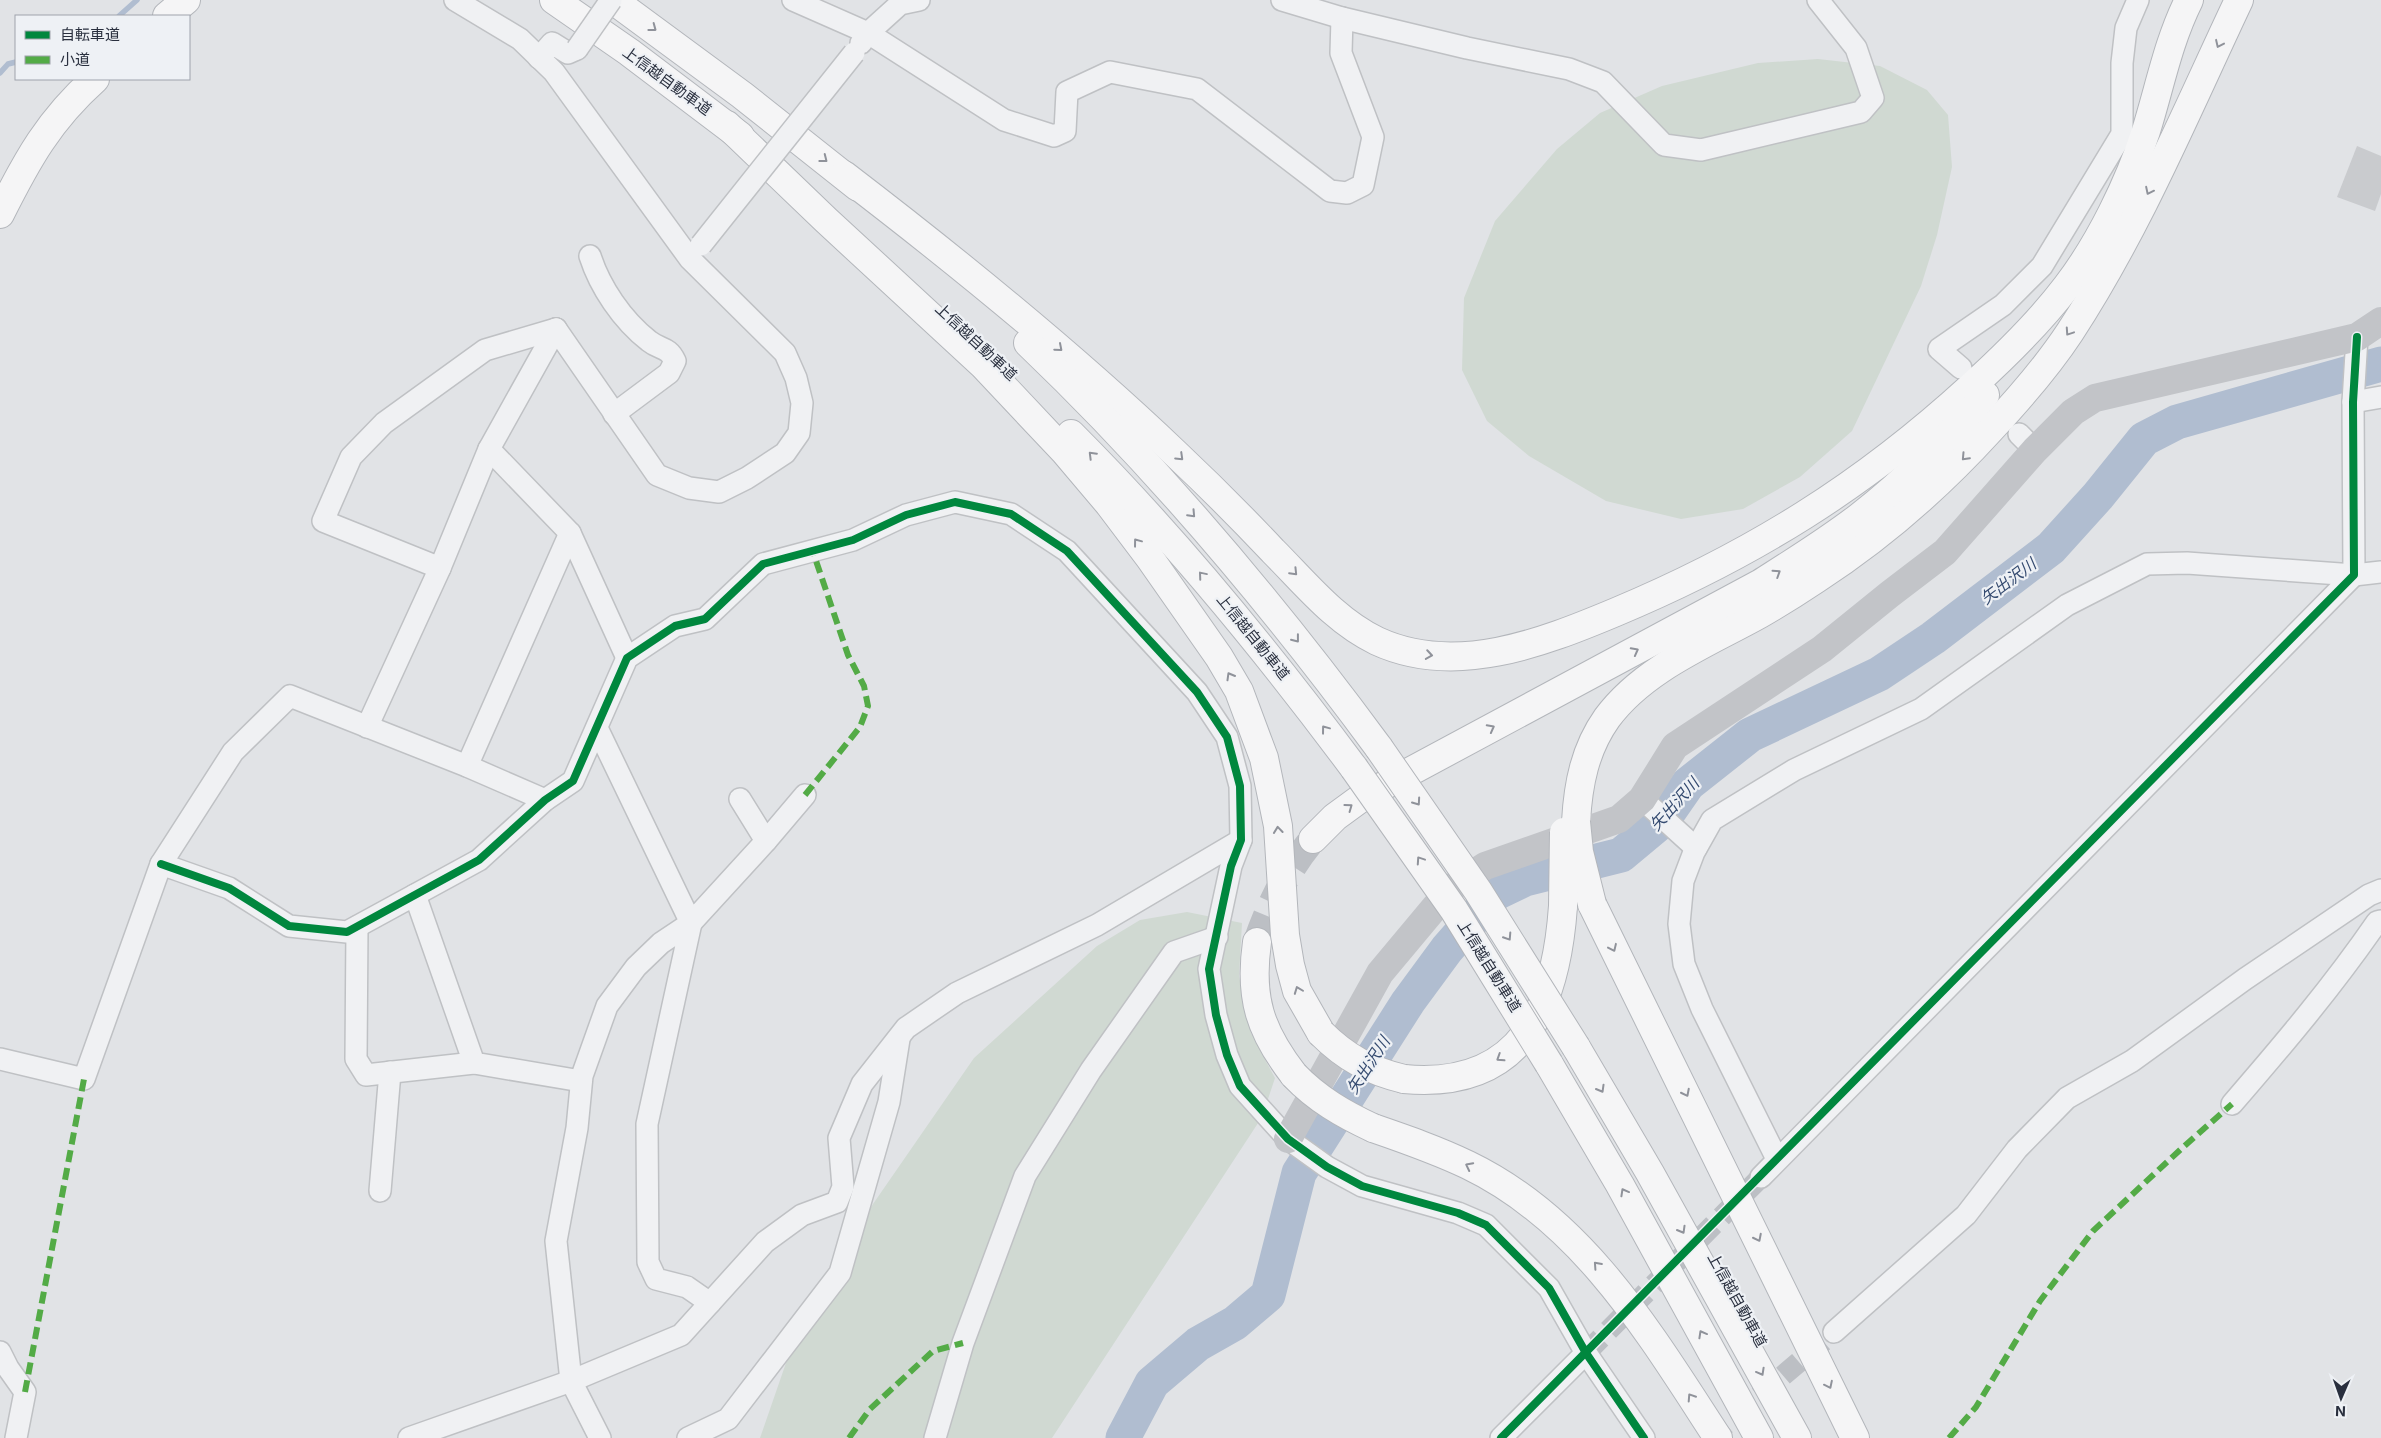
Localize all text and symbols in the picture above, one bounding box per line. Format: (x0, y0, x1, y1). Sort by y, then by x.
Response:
legend (15, 15, 190, 80)
one-way arrow (647, 22, 657, 31)
text: 自転車道 (60, 25, 120, 44)
one-way arrow (2214, 39, 2225, 48)
street label: 上信越自動車道 (619, 42, 715, 119)
text: 小道 (60, 50, 90, 69)
one-way arrow (818, 153, 827, 162)
one-way arrow (2145, 186, 2155, 195)
street label: 上信越自動車道 (931, 299, 1021, 384)
one-way arrow (2066, 326, 2075, 336)
one-way arrow (1054, 342, 1063, 351)
one-way arrow (1174, 451, 1183, 460)
one-way arrow (1962, 451, 1971, 460)
one-way arrow (1089, 452, 1098, 461)
one-way arrow (1186, 508, 1195, 517)
one-way arrow (1135, 539, 1143, 548)
water label: 矢出沢川 (1976, 553, 2041, 608)
one-way arrow (1288, 567, 1297, 576)
one-way arrow (1772, 570, 1781, 579)
one-way arrow (1199, 572, 1207, 581)
street label: 上信越自動車道 (1213, 590, 1294, 683)
one-way arrow (1291, 633, 1300, 642)
one-way arrow (1630, 648, 1639, 658)
one-way arrow (1426, 649, 1434, 660)
one-way arrow (1226, 672, 1236, 681)
one-way arrow (1486, 724, 1495, 734)
one-way arrow (1322, 725, 1331, 735)
water label: 矢出沢川 (1645, 772, 1704, 834)
one-way arrow (1411, 796, 1420, 806)
one-way arrow (1343, 804, 1352, 812)
one-way arrow (1272, 825, 1283, 833)
one-way arrow (1417, 857, 1426, 866)
street label: 上信越自動車道 (1454, 916, 1525, 1015)
one-way arrow (1502, 931, 1511, 941)
one-way arrow (1607, 943, 1617, 952)
one-way arrow (1294, 986, 1304, 995)
water label: 矢出沢川 (1342, 1031, 1395, 1097)
one-way arrow (1497, 1052, 1506, 1062)
one-way arrow (1594, 1084, 1604, 1093)
one-way arrow (1680, 1088, 1690, 1097)
one-way arrow (1466, 1162, 1475, 1172)
one-way arrow (1620, 1188, 1630, 1197)
one-way arrow (1676, 1224, 1686, 1233)
one-way arrow (1752, 1233, 1762, 1242)
street label: 上信越自動車道 (1704, 1249, 1771, 1350)
one-way arrow (1594, 1261, 1603, 1270)
one-way arrow (1698, 1330, 1708, 1339)
one-way arrow (1755, 1366, 1765, 1375)
north arrow (2316, 1373, 2366, 1423)
one-way arrow (1823, 1380, 1834, 1389)
one-way arrow (1688, 1393, 1698, 1402)
text: N (2335, 1403, 2346, 1420)

